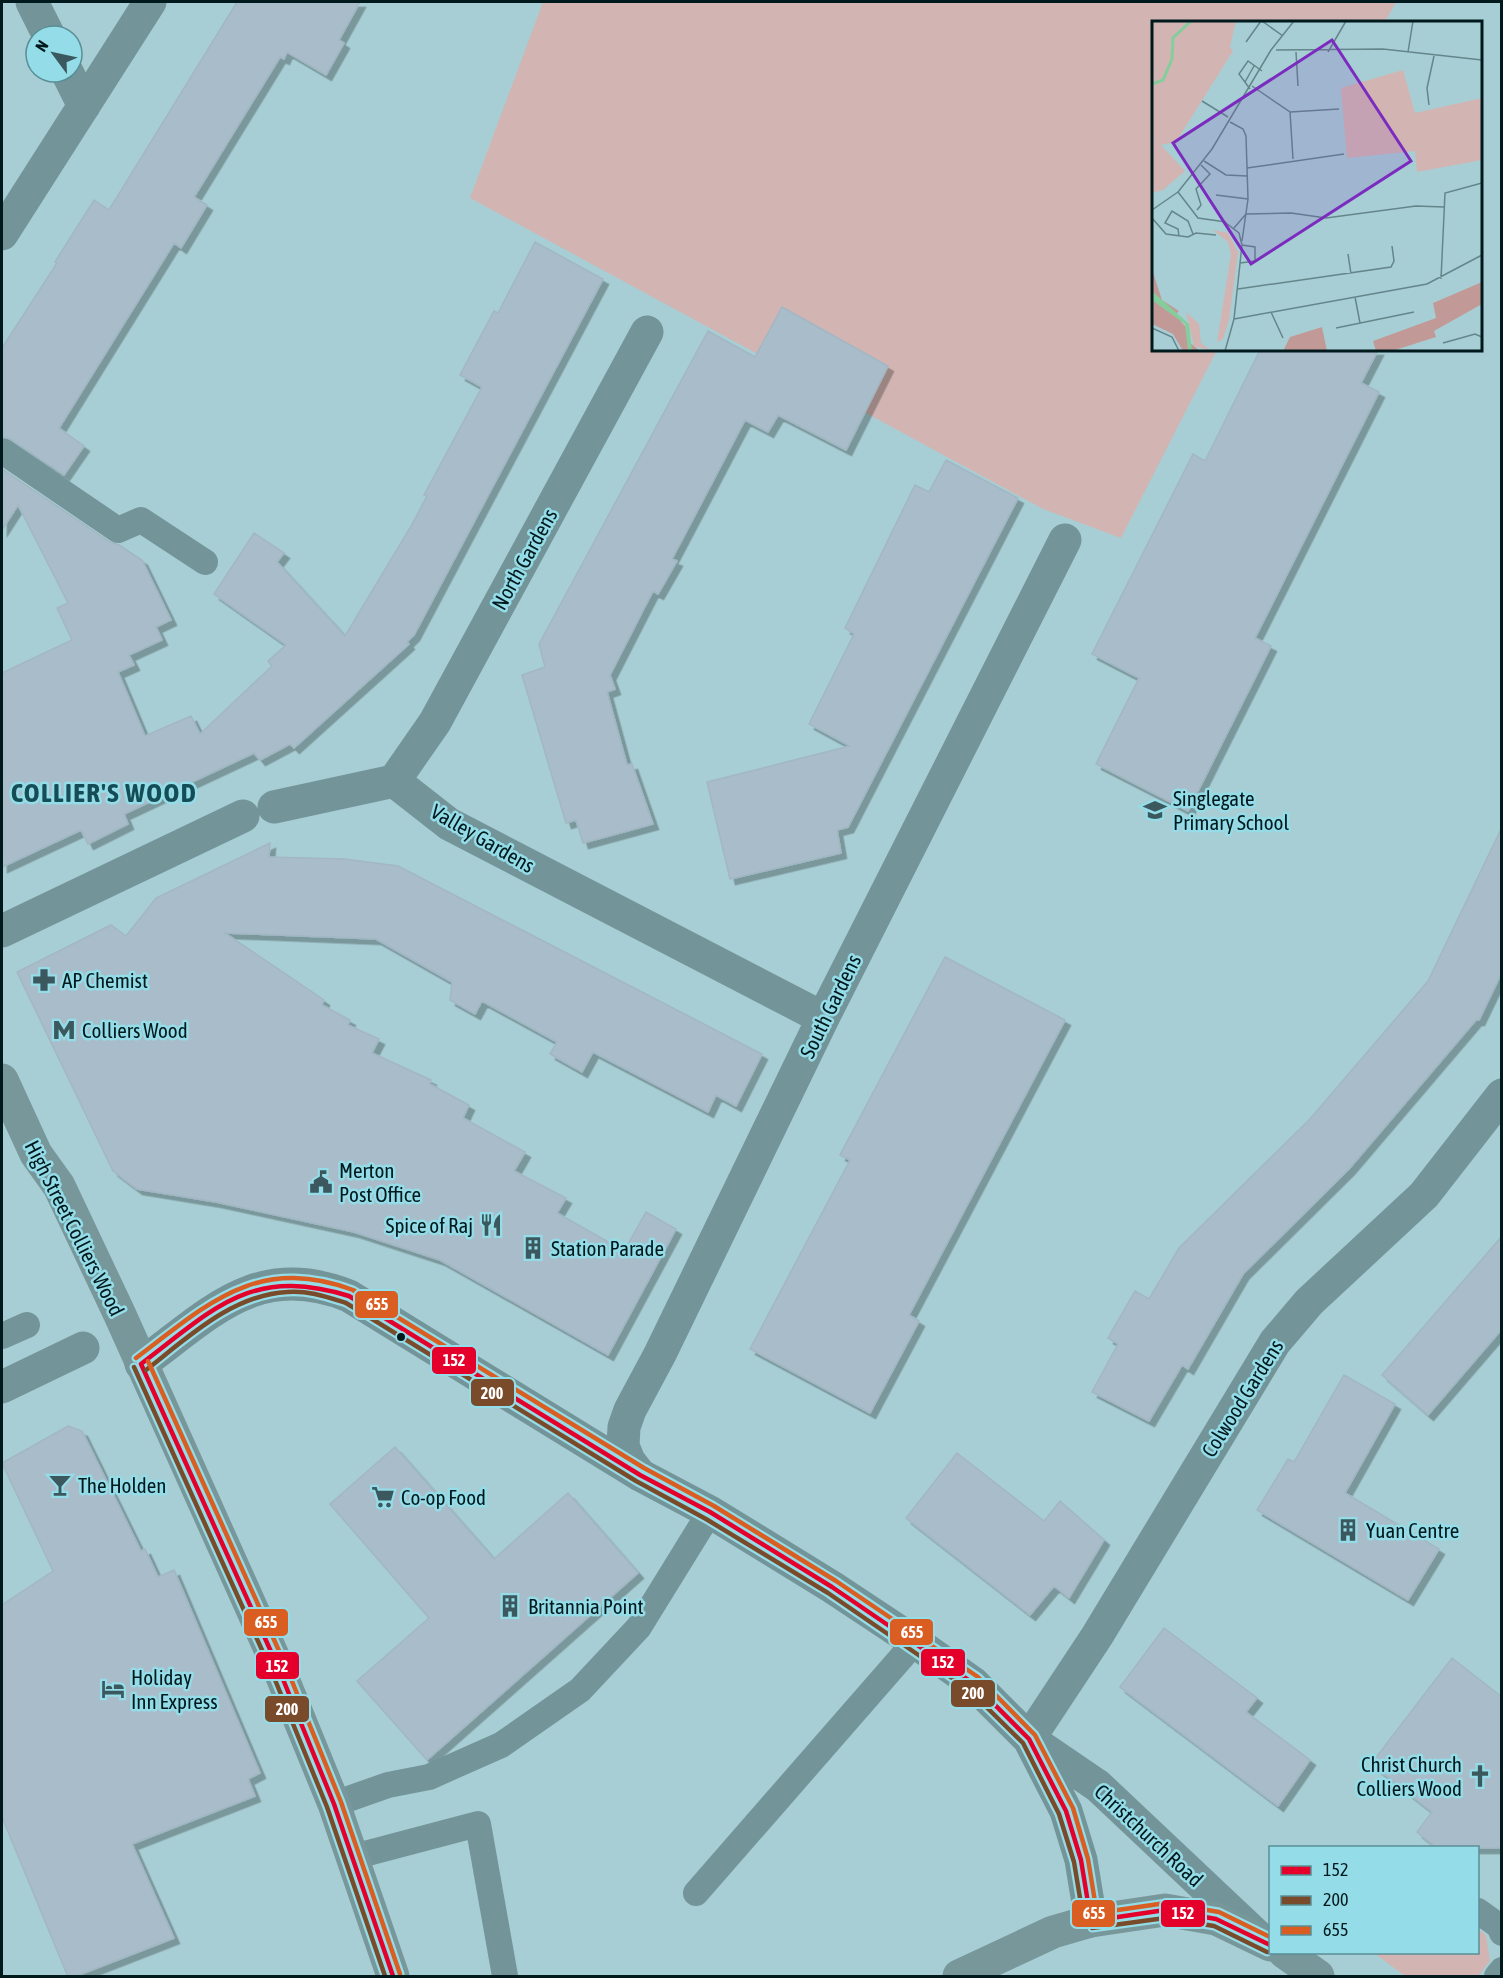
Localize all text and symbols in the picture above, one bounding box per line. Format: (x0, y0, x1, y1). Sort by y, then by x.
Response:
inset map (1152, 21, 1482, 351)
north arrow (24, 24, 84, 84)
text: N (31, 37, 52, 55)
street label: North Gardens (486, 504, 562, 614)
district label: COLLIER'S WOOD (11, 777, 197, 808)
place label: Singlegate Primary School (1173, 786, 1289, 834)
school or university icon: Singlegate Primary School (1142, 797, 1168, 823)
street label: Valley Gardens (427, 799, 539, 877)
street label: South Gardens (795, 950, 865, 1062)
pharmacy icon: AP Chemist (31, 967, 57, 993)
place label: AP Chemist (62, 968, 148, 992)
metro station icon: Colliers Wood (51, 1017, 77, 1043)
place label: Colliers Wood (82, 1018, 188, 1042)
street label: High Street Colliers Wood (20, 1136, 130, 1320)
place label: Merton Post Office (339, 1158, 421, 1206)
public building icon: Merton Post Office (308, 1169, 334, 1195)
restaurant icon: Spice of Raj (478, 1212, 504, 1238)
place label: Spice of Raj (386, 1213, 473, 1237)
building icon: Station Parade (520, 1235, 546, 1261)
place label: Station Parade (551, 1236, 664, 1260)
line badge: 655 (354, 1290, 399, 1319)
text: 655 (366, 1295, 389, 1313)
unlabelled marker (395, 1331, 407, 1343)
street label: Colwood Gardens (1196, 1335, 1288, 1461)
line badge: 152 (431, 1346, 477, 1375)
text: 152 (443, 1351, 465, 1369)
line badge: 200 (470, 1378, 515, 1407)
text: 200 (481, 1384, 504, 1402)
bar icon: The Holden (47, 1472, 73, 1498)
place label: The Holden (78, 1473, 167, 1497)
supermarket icon: Co-op Food (370, 1484, 396, 1510)
place label: Co-op Food (401, 1485, 486, 1509)
building icon: Yuan Centre (1335, 1517, 1361, 1543)
place label: Yuan Centre (1366, 1518, 1459, 1542)
building icon: Britannia Point (497, 1593, 523, 1619)
place label: Britannia Point (528, 1594, 644, 1618)
line badge: 655 (243, 1608, 289, 1637)
text: 655 (255, 1613, 278, 1631)
line badge: 655 (889, 1618, 934, 1646)
text: 655 (901, 1623, 924, 1641)
line badge: 152 (920, 1648, 966, 1677)
line badge: 152 (255, 1651, 300, 1680)
text: 152 (932, 1653, 954, 1671)
text: 152 (266, 1657, 288, 1675)
place label: Holiday Inn Express (131, 1665, 218, 1713)
hotel icon: Holiday Inn Express (100, 1676, 126, 1702)
line badge: 200 (950, 1679, 996, 1708)
text: 200 (962, 1684, 985, 1702)
line badge: 200 (264, 1695, 310, 1723)
text: 200 (276, 1700, 299, 1718)
place label: Christ Church Colliers Wood (1356, 1752, 1462, 1800)
church icon: Christ Church Colliers Wood (1467, 1763, 1493, 1789)
street label: Christchurch Road (1090, 1779, 1208, 1891)
legend (1269, 1846, 1479, 1954)
text: 152 (1323, 1859, 1348, 1880)
text: 200 (1323, 1889, 1348, 1910)
line badge: 655 (1071, 1899, 1116, 1928)
line badge: 152 (1160, 1899, 1206, 1928)
text: 655 (1083, 1904, 1106, 1922)
text: 152 (1172, 1904, 1194, 1922)
text: 655 (1323, 1919, 1348, 1940)

